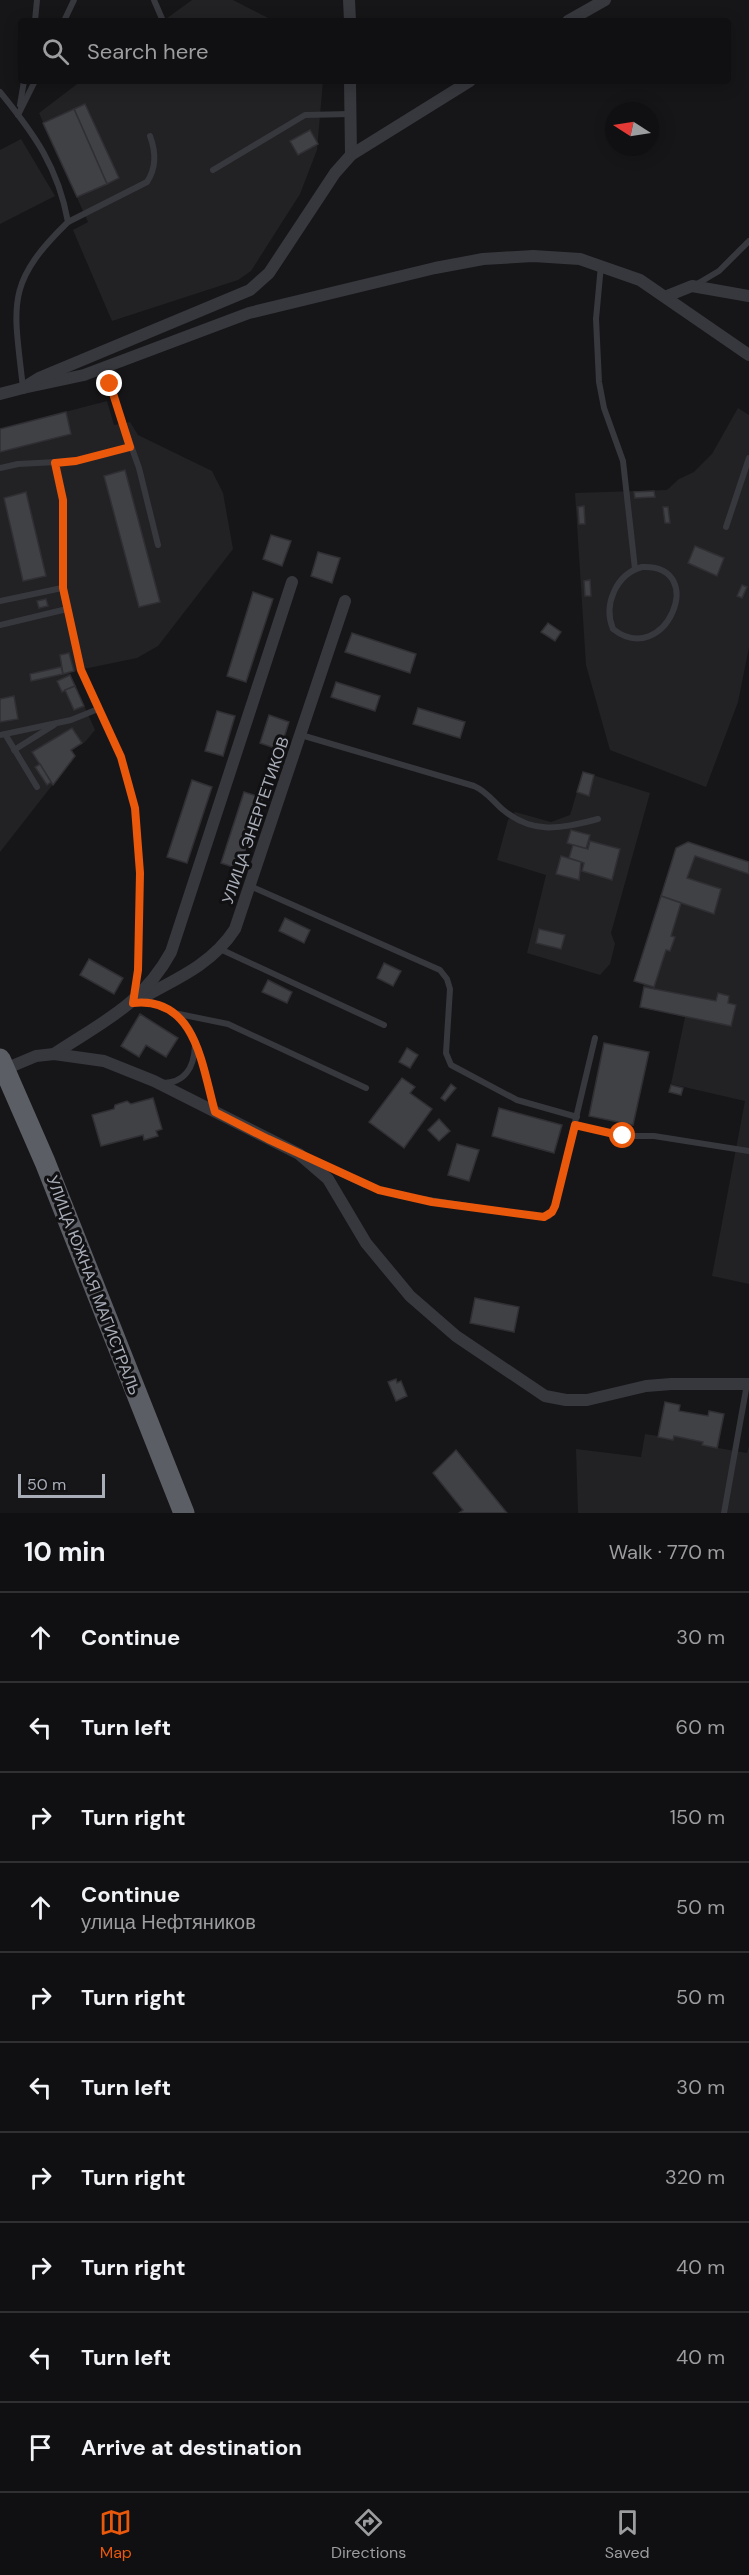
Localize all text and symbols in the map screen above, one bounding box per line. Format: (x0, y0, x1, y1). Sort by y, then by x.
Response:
search box (18, 18, 731, 84)
icon: search (39, 35, 72, 68)
text: Search here (87, 37, 208, 66)
north arrow (605, 102, 659, 156)
route end (96, 370, 122, 396)
street label: УЛИЦА ЭНЕРГЕТИКОВ (217, 734, 294, 907)
route start (609, 1122, 635, 1148)
street label: УЛИЦА ЮЖНАЯ МАГИСТРАЛЬ (42, 1172, 145, 1398)
scale bar (18, 1471, 105, 1498)
text: 50 m (27, 1474, 66, 1495)
text: 10 min (24, 1535, 106, 1569)
text: Walk · 770 m (609, 1539, 725, 1565)
icon: ahead (24, 1621, 57, 1654)
text: Continue (81, 1623, 180, 1652)
text: 30 m (676, 1624, 725, 1650)
icon: left (24, 1711, 57, 1744)
text: Turn left (81, 1713, 171, 1742)
text: 60 m (676, 1714, 725, 1740)
icon: right (24, 1801, 57, 1834)
text: Turn right (81, 1803, 186, 1832)
text: 150 m (670, 1804, 725, 1830)
text: Continue (81, 1880, 180, 1909)
icon: ahead (24, 1891, 57, 1924)
text: 50 m (676, 1894, 725, 1920)
text: улица Нефтяников (81, 1909, 256, 1935)
icon: right (24, 1981, 57, 2014)
text: Turn right (81, 1983, 186, 2012)
text: 50 m (676, 1984, 725, 2010)
icon: left (24, 2071, 57, 2104)
text: Turn left (81, 2073, 171, 2102)
text: 30 m (676, 2074, 725, 2100)
icon: right (24, 2161, 57, 2194)
text: Turn right (81, 2163, 186, 2192)
text: 320 m (665, 2164, 725, 2190)
icon: right (24, 2251, 57, 2284)
text: Turn right (81, 2253, 186, 2282)
text: 40 m (676, 2254, 725, 2280)
icon: left (24, 2341, 57, 2374)
text: Turn left (81, 2343, 171, 2372)
text: 40 m (676, 2344, 725, 2370)
icon: arrive (24, 2431, 57, 2464)
text: Arrive at destination (81, 2433, 302, 2462)
tab: Map (99, 2506, 132, 2563)
tab: Directions (331, 2506, 406, 2563)
tab: Saved (605, 2506, 650, 2563)

